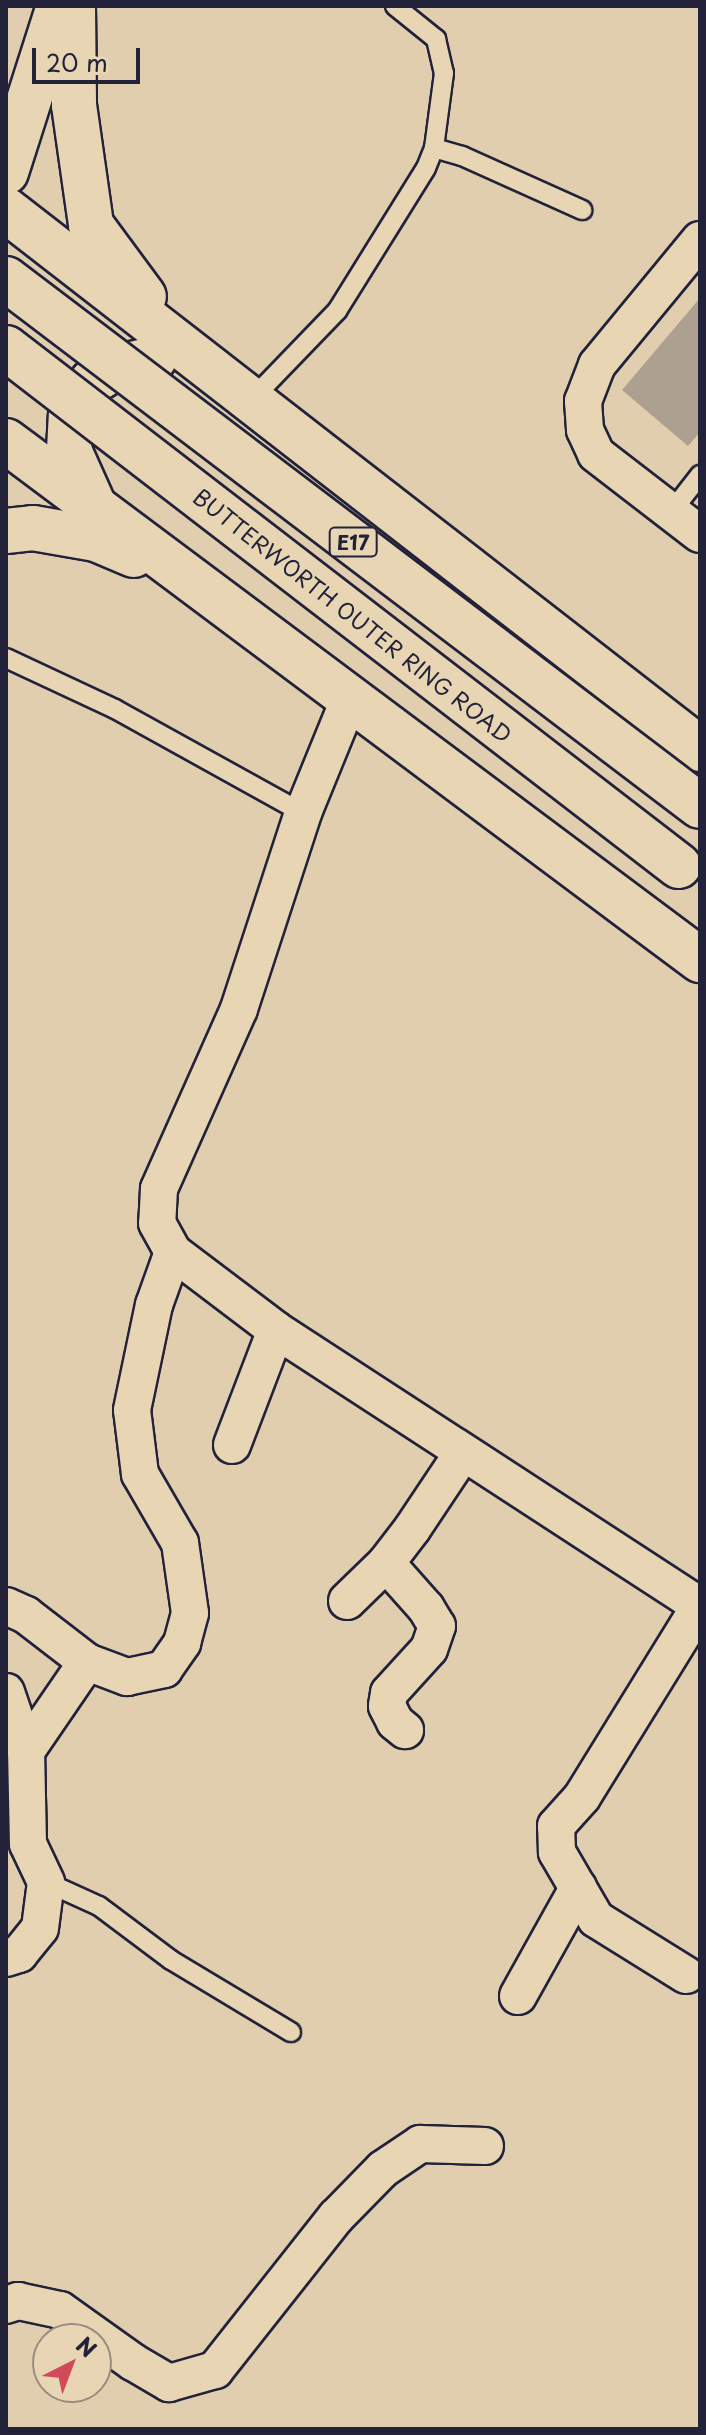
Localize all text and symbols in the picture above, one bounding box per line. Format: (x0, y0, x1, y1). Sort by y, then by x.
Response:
scale bar (36, 32, 144, 82)
text: 20 m (46, 44, 108, 80)
street label: BUTTERWORTH OUTER RING ROAD (186, 481, 520, 749)
road number: E17 (327, 526, 379, 558)
north arrow (32, 2323, 112, 2403)
text: N (70, 2328, 105, 2364)

